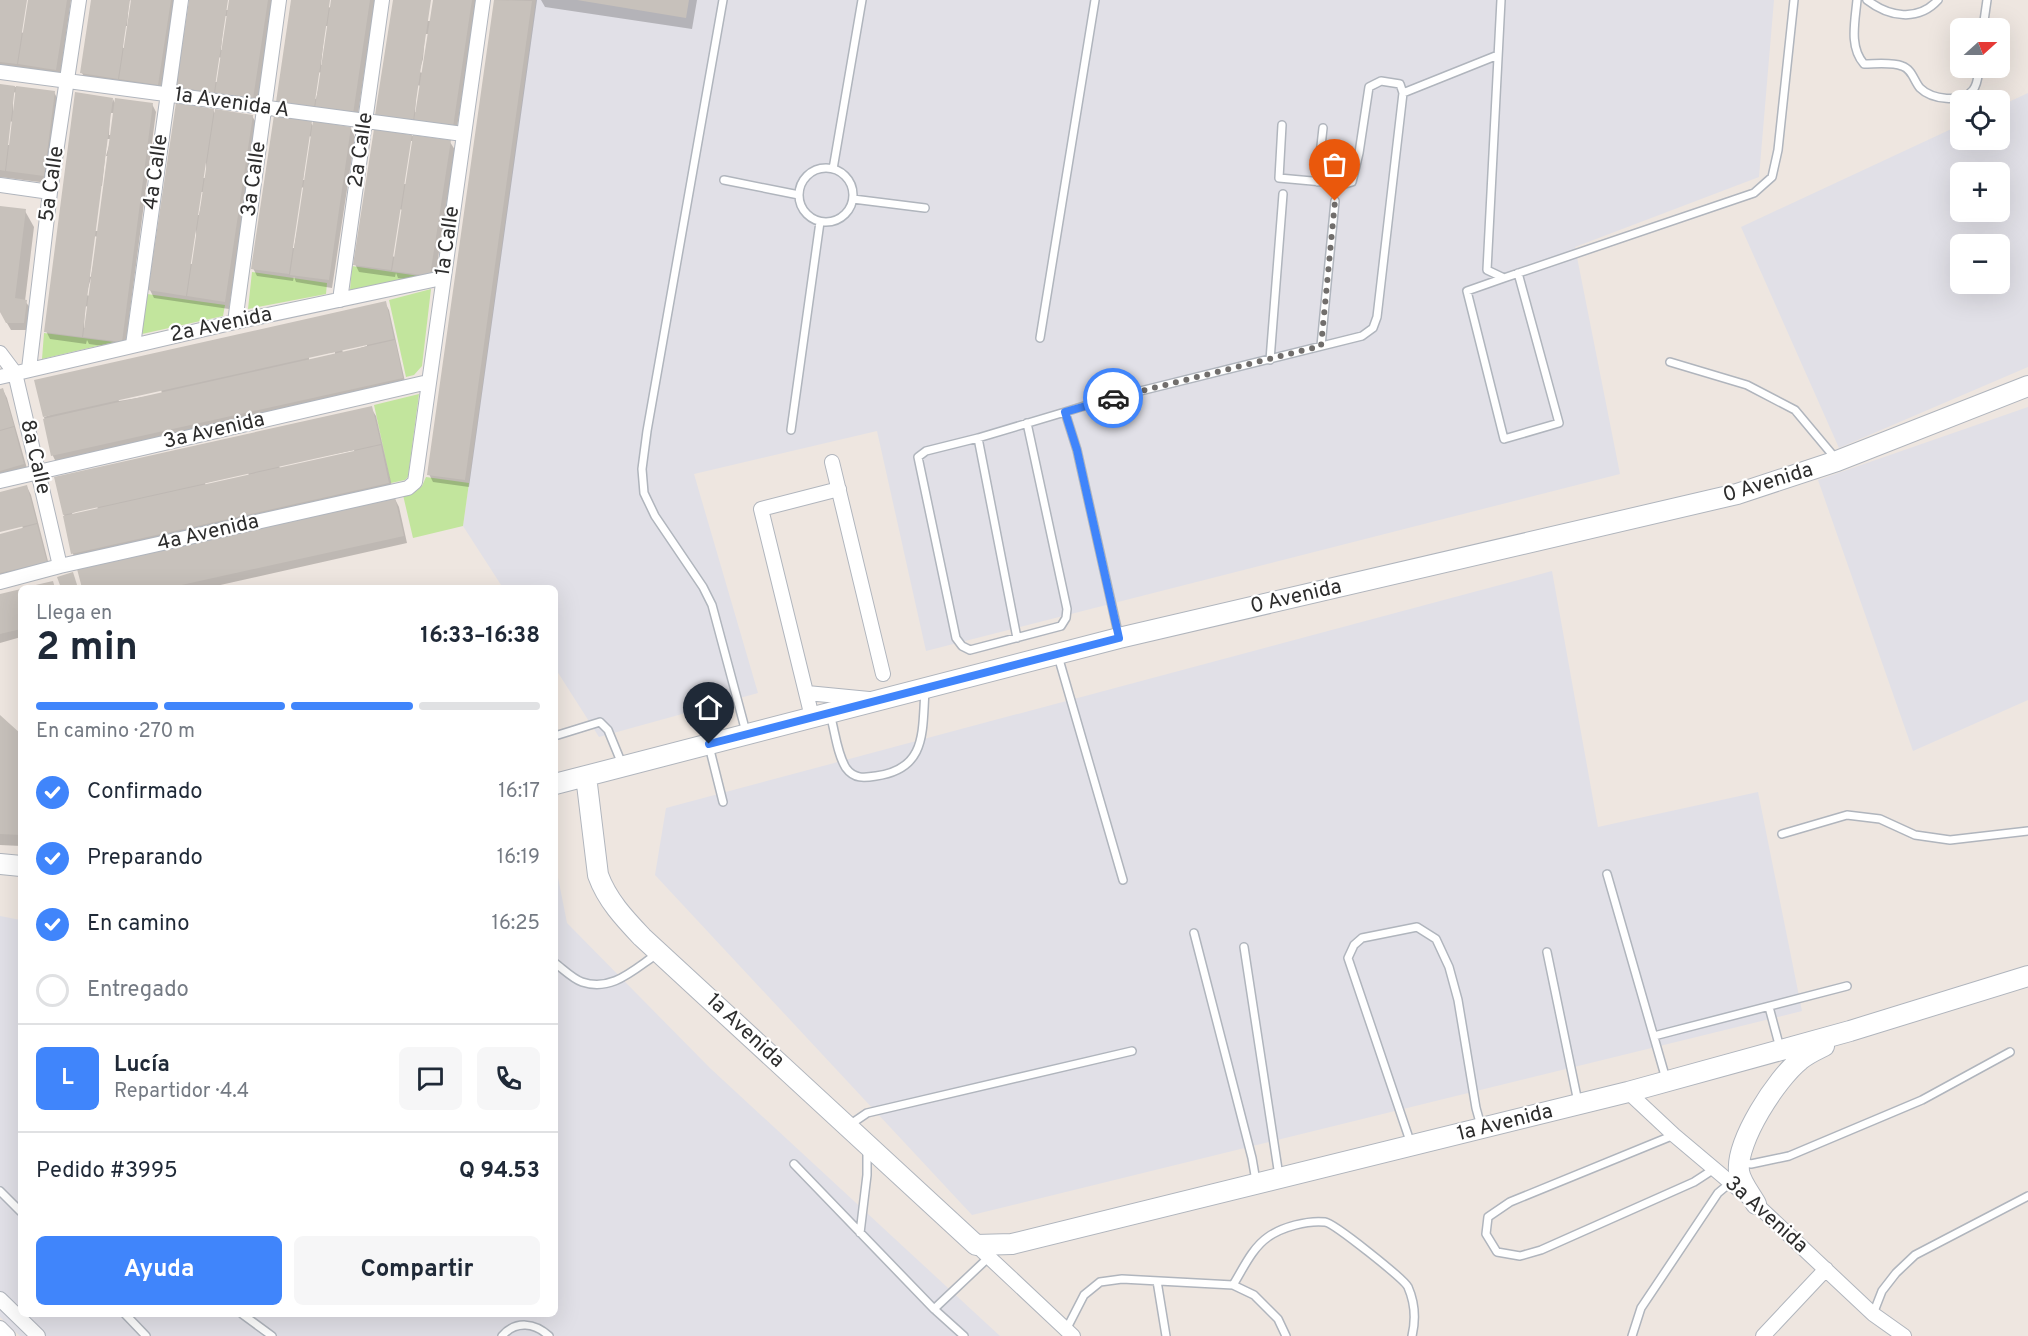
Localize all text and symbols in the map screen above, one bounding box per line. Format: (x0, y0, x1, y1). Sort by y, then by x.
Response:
north arrow (1950, 18, 2010, 78)
map controls (1950, 18, 2010, 294)
street label: 1a Avenida A (173, 82, 291, 124)
button: locate (1950, 90, 2010, 150)
street label: 2a Calle (342, 111, 380, 189)
street label: 4a Calle (137, 133, 175, 211)
pin (1309, 139, 1360, 201)
street label: 3a Calle (235, 140, 273, 218)
street label: 5a Calle (33, 145, 71, 223)
icon: bag (1318, 148, 1351, 181)
button: + (1950, 162, 2010, 222)
street label: 1a Calle (430, 204, 466, 278)
button: − (1950, 234, 2010, 294)
street label: 2a Avenida (168, 301, 274, 349)
courier (1083, 368, 1143, 428)
icon: car (1097, 382, 1130, 415)
street label: 3a Avenida (161, 406, 267, 456)
street label: 8a Calle (13, 417, 57, 497)
street label: 0 Avenida (1720, 457, 1816, 509)
street label: 4a Avenida (155, 508, 261, 558)
street label: 0 Avenida (1248, 573, 1344, 621)
text: Llega en (36, 601, 112, 627)
text: 16:33–16:38 (420, 623, 540, 650)
text: 2 min (36, 625, 138, 674)
pin (683, 682, 734, 744)
icon: home (692, 691, 725, 724)
text: En camino · 270 m (36, 719, 195, 745)
icon: check (36, 776, 69, 809)
text: Confirmado (87, 779, 203, 806)
text: 16:17 (498, 779, 540, 805)
icon: check (36, 842, 69, 875)
text: Preparando (87, 845, 203, 872)
text: 16:19 (497, 845, 540, 871)
icon: check (36, 908, 69, 941)
text: En camino (87, 911, 189, 938)
text: 16:25 (491, 911, 540, 937)
text: Entregado (87, 977, 189, 1004)
street label: 1a Avenida (700, 988, 790, 1074)
button: chat (399, 1047, 462, 1110)
button: phone (477, 1047, 540, 1110)
text: Lucía (114, 1052, 170, 1079)
text: L (61, 1065, 74, 1092)
text: Repartidor · 4.4 (114, 1079, 249, 1105)
street label: 1a Avenida (1454, 1098, 1556, 1148)
text: Pedido #3995 (36, 1158, 178, 1185)
text: Q 94.53 (459, 1158, 540, 1185)
street label: 3a Avenida (1719, 1170, 1813, 1260)
button: Ayuda (36, 1236, 282, 1305)
button: Compartir (294, 1236, 540, 1305)

